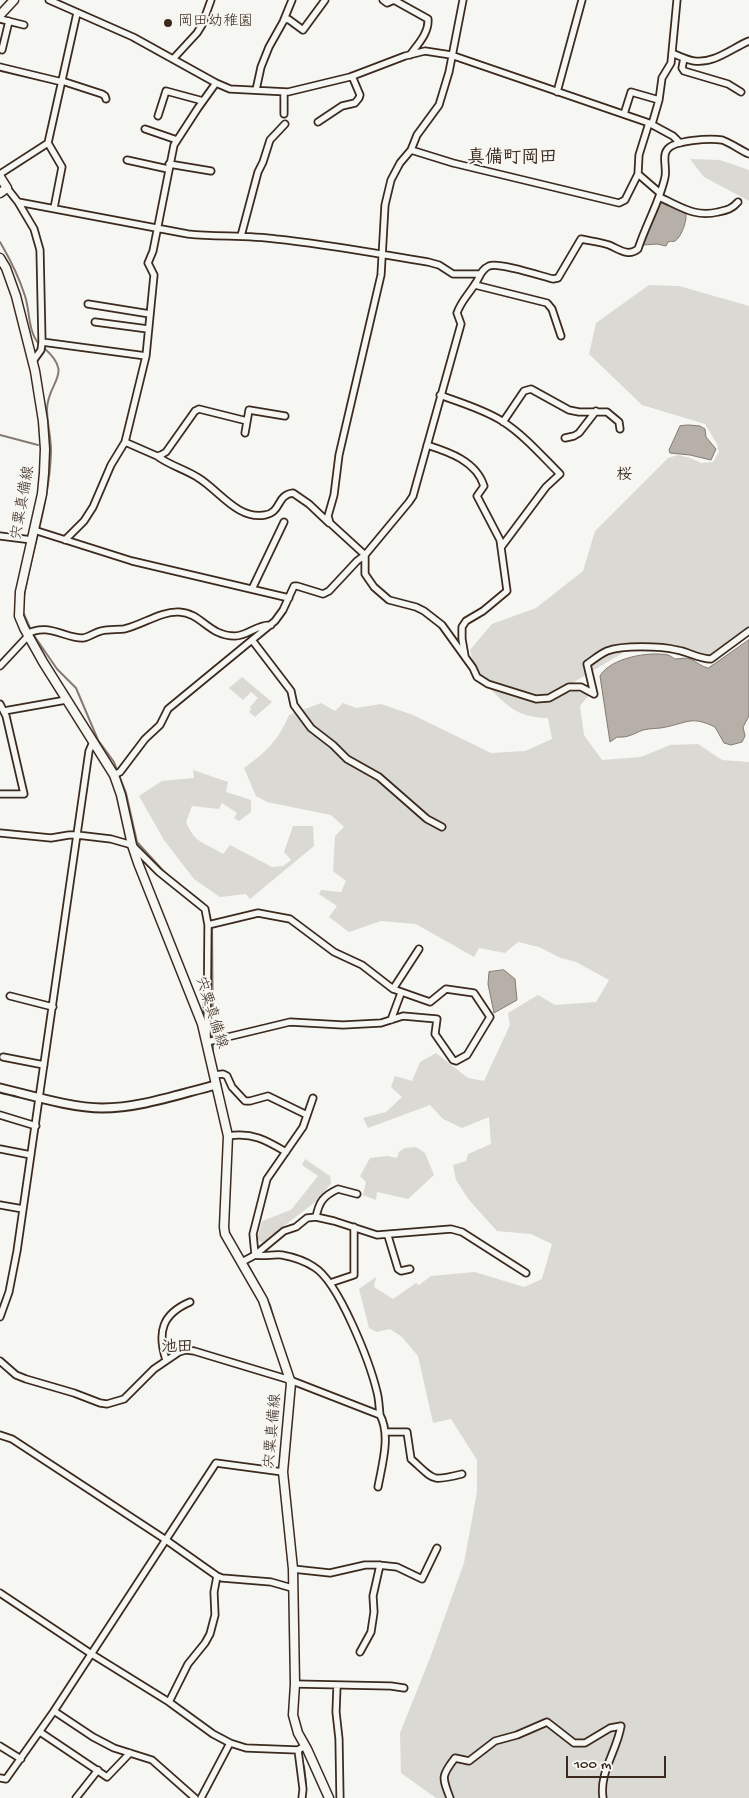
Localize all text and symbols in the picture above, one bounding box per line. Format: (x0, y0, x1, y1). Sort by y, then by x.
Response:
place label: 岡田幼稚園 (178, 14, 253, 32)
marker: 岡田幼稚園 (162, 17, 174, 29)
district label: 真備町岡田 (467, 148, 557, 170)
street label: 宍粟真備線 (9, 465, 39, 541)
district label: 桜 (616, 467, 632, 487)
street label: 宍粟真備線 (190, 975, 230, 1051)
district label: 池田 (161, 1339, 193, 1359)
street label: 宍粟真備線 (262, 1393, 286, 1469)
scale bar (569, 1746, 669, 1778)
text: 100 m (574, 1756, 611, 1774)

